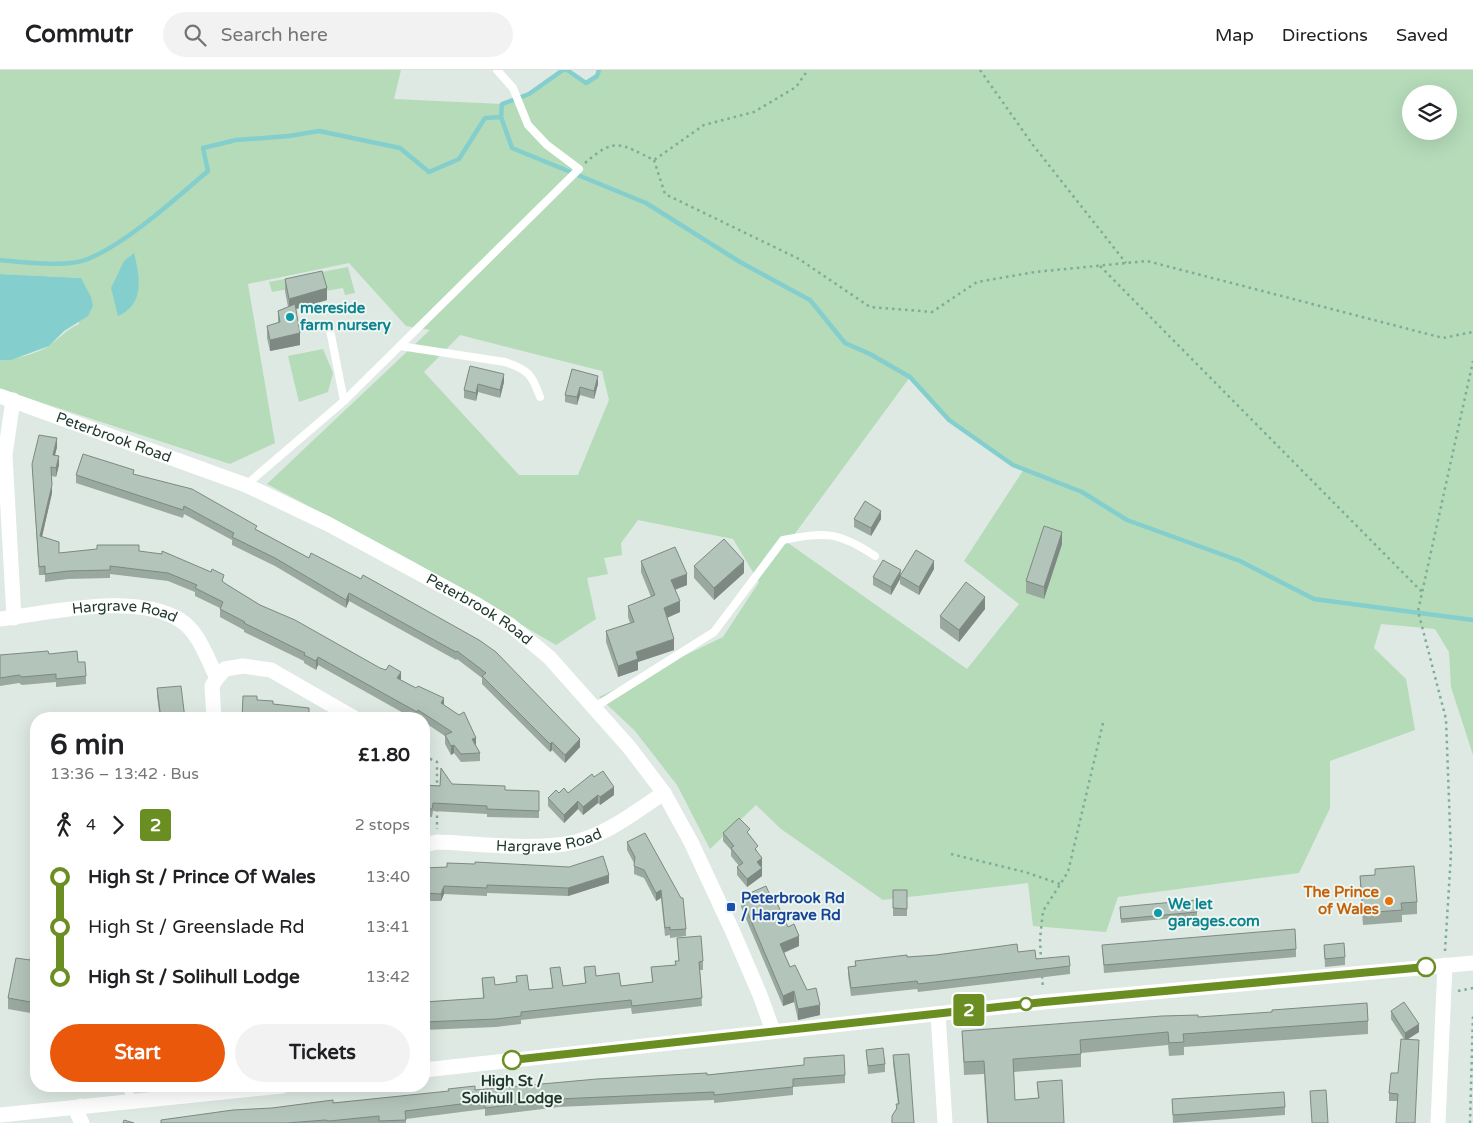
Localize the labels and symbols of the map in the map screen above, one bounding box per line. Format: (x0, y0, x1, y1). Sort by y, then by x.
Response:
place label: mereside farm nursery (299, 299, 391, 335)
marker: mereside farm nursery (284, 311, 296, 323)
street label: Peterbrook Road (54, 408, 174, 466)
street label: Peterbrook Road (423, 570, 536, 648)
street label: Hargrave Road (71, 597, 181, 626)
street label: Hargrave Road (496, 824, 605, 855)
place label: The Prince of Wales (1302, 883, 1380, 918)
place label: Peterbrook Rd / Hargrave Rd (741, 889, 845, 925)
place label: We let garages.com (1168, 895, 1260, 931)
marker: The Prince of Wales (1383, 895, 1395, 907)
marker: Peterbrook Rd / Hargrave Rd (725, 901, 737, 913)
marker: We let garages.com (1152, 907, 1164, 919)
unlabelled marker (1416, 957, 1436, 977)
line badge: 2 (953, 994, 985, 1026)
unlabelled marker (1019, 997, 1033, 1011)
marker: High St / Solihull Lodge (502, 1050, 522, 1070)
place label: High St / Solihull Lodge (462, 1072, 563, 1108)

